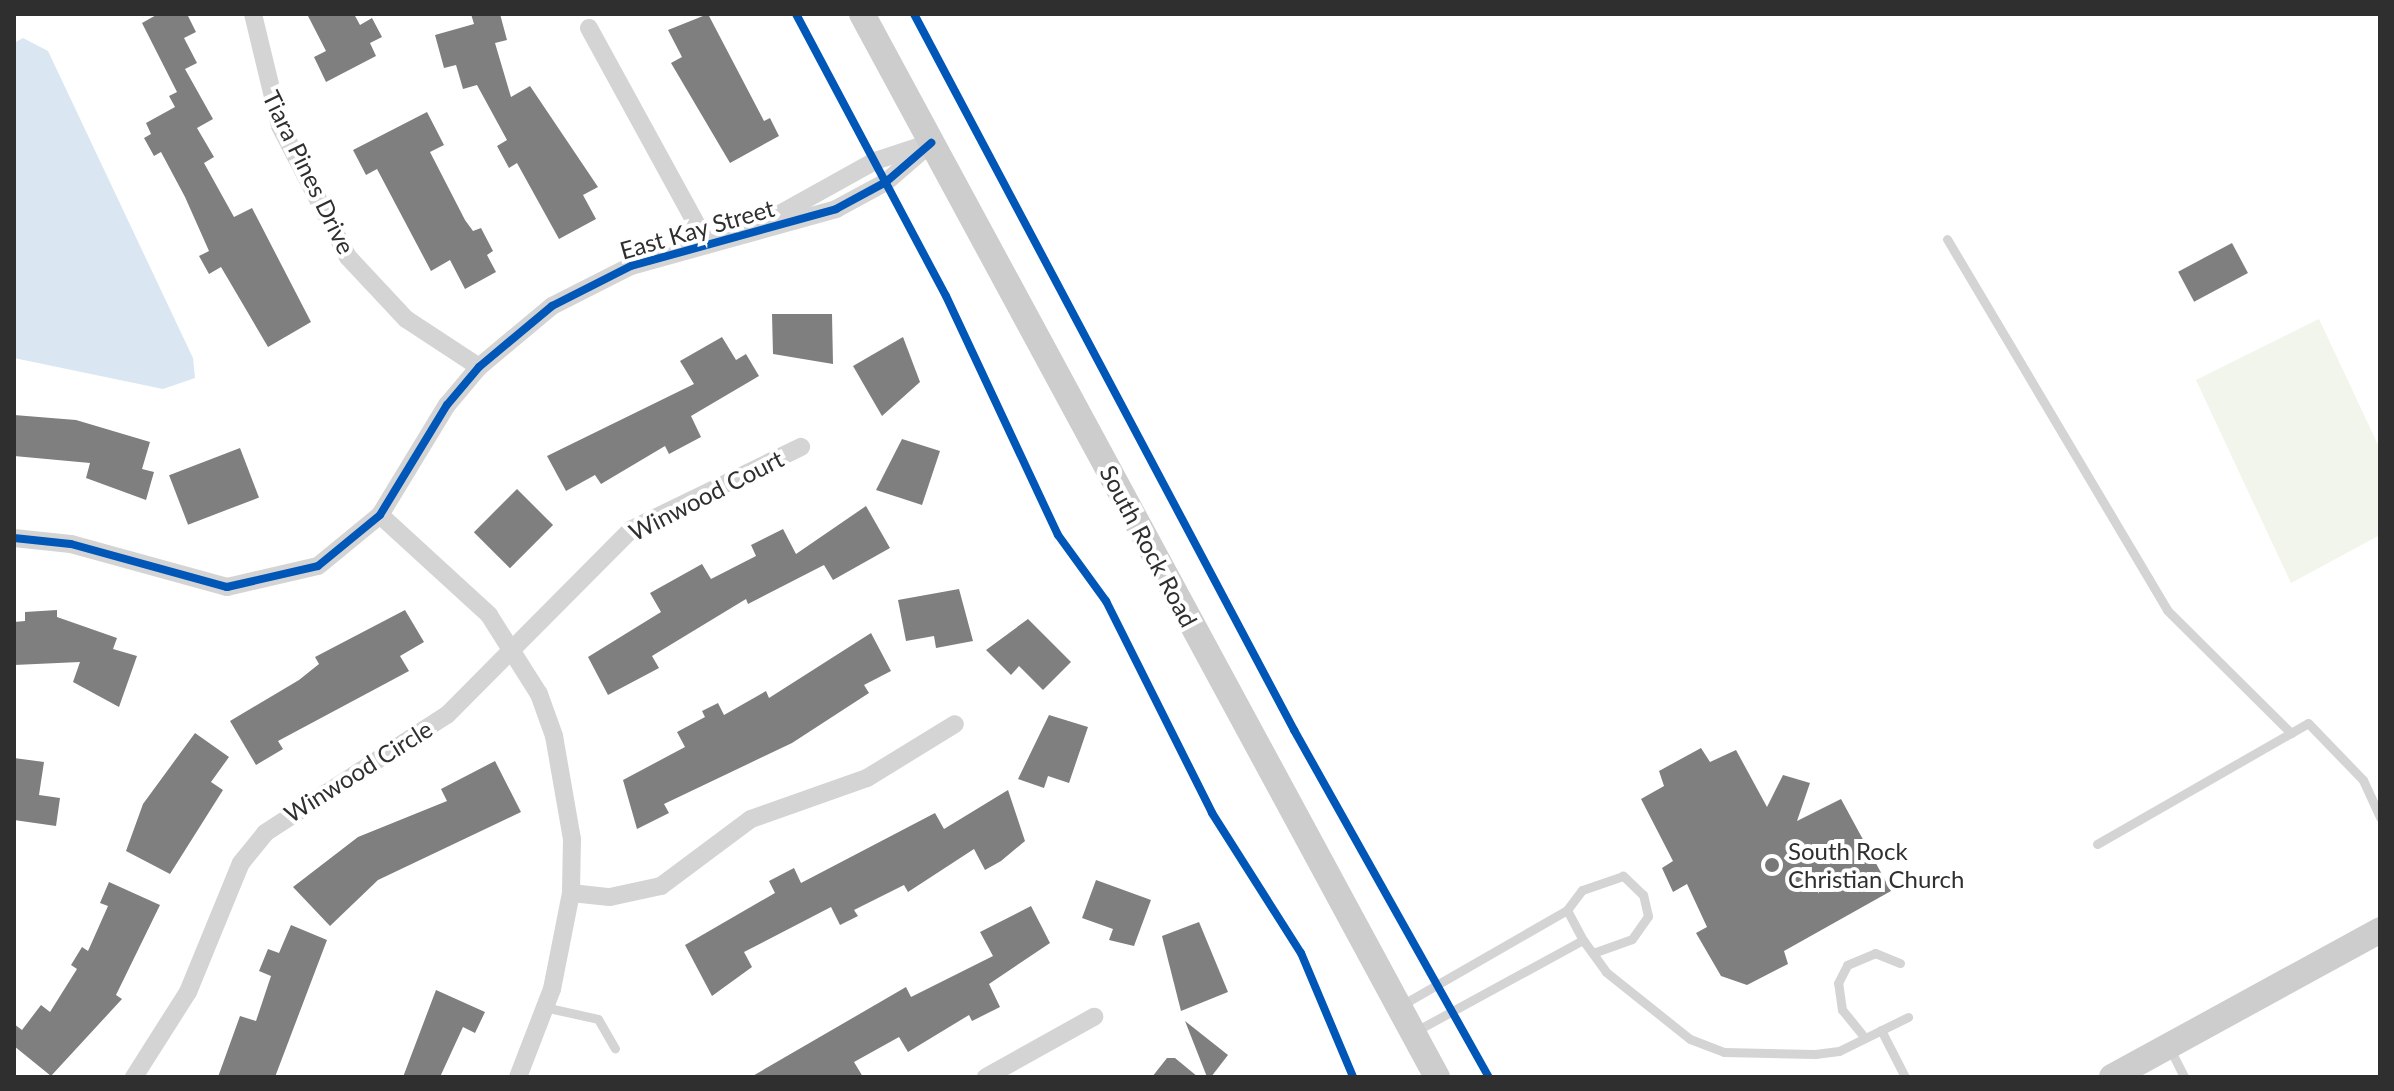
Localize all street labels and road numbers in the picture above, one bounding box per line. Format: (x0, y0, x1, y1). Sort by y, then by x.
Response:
street label: Tiara Pines Drive (257, 86, 361, 258)
street label: East Kay Street (616, 193, 778, 265)
street label: Winwood Court (624, 444, 788, 546)
street label: South Rock Road (1094, 460, 1204, 632)
street label: Winwood Circle (279, 714, 437, 828)

